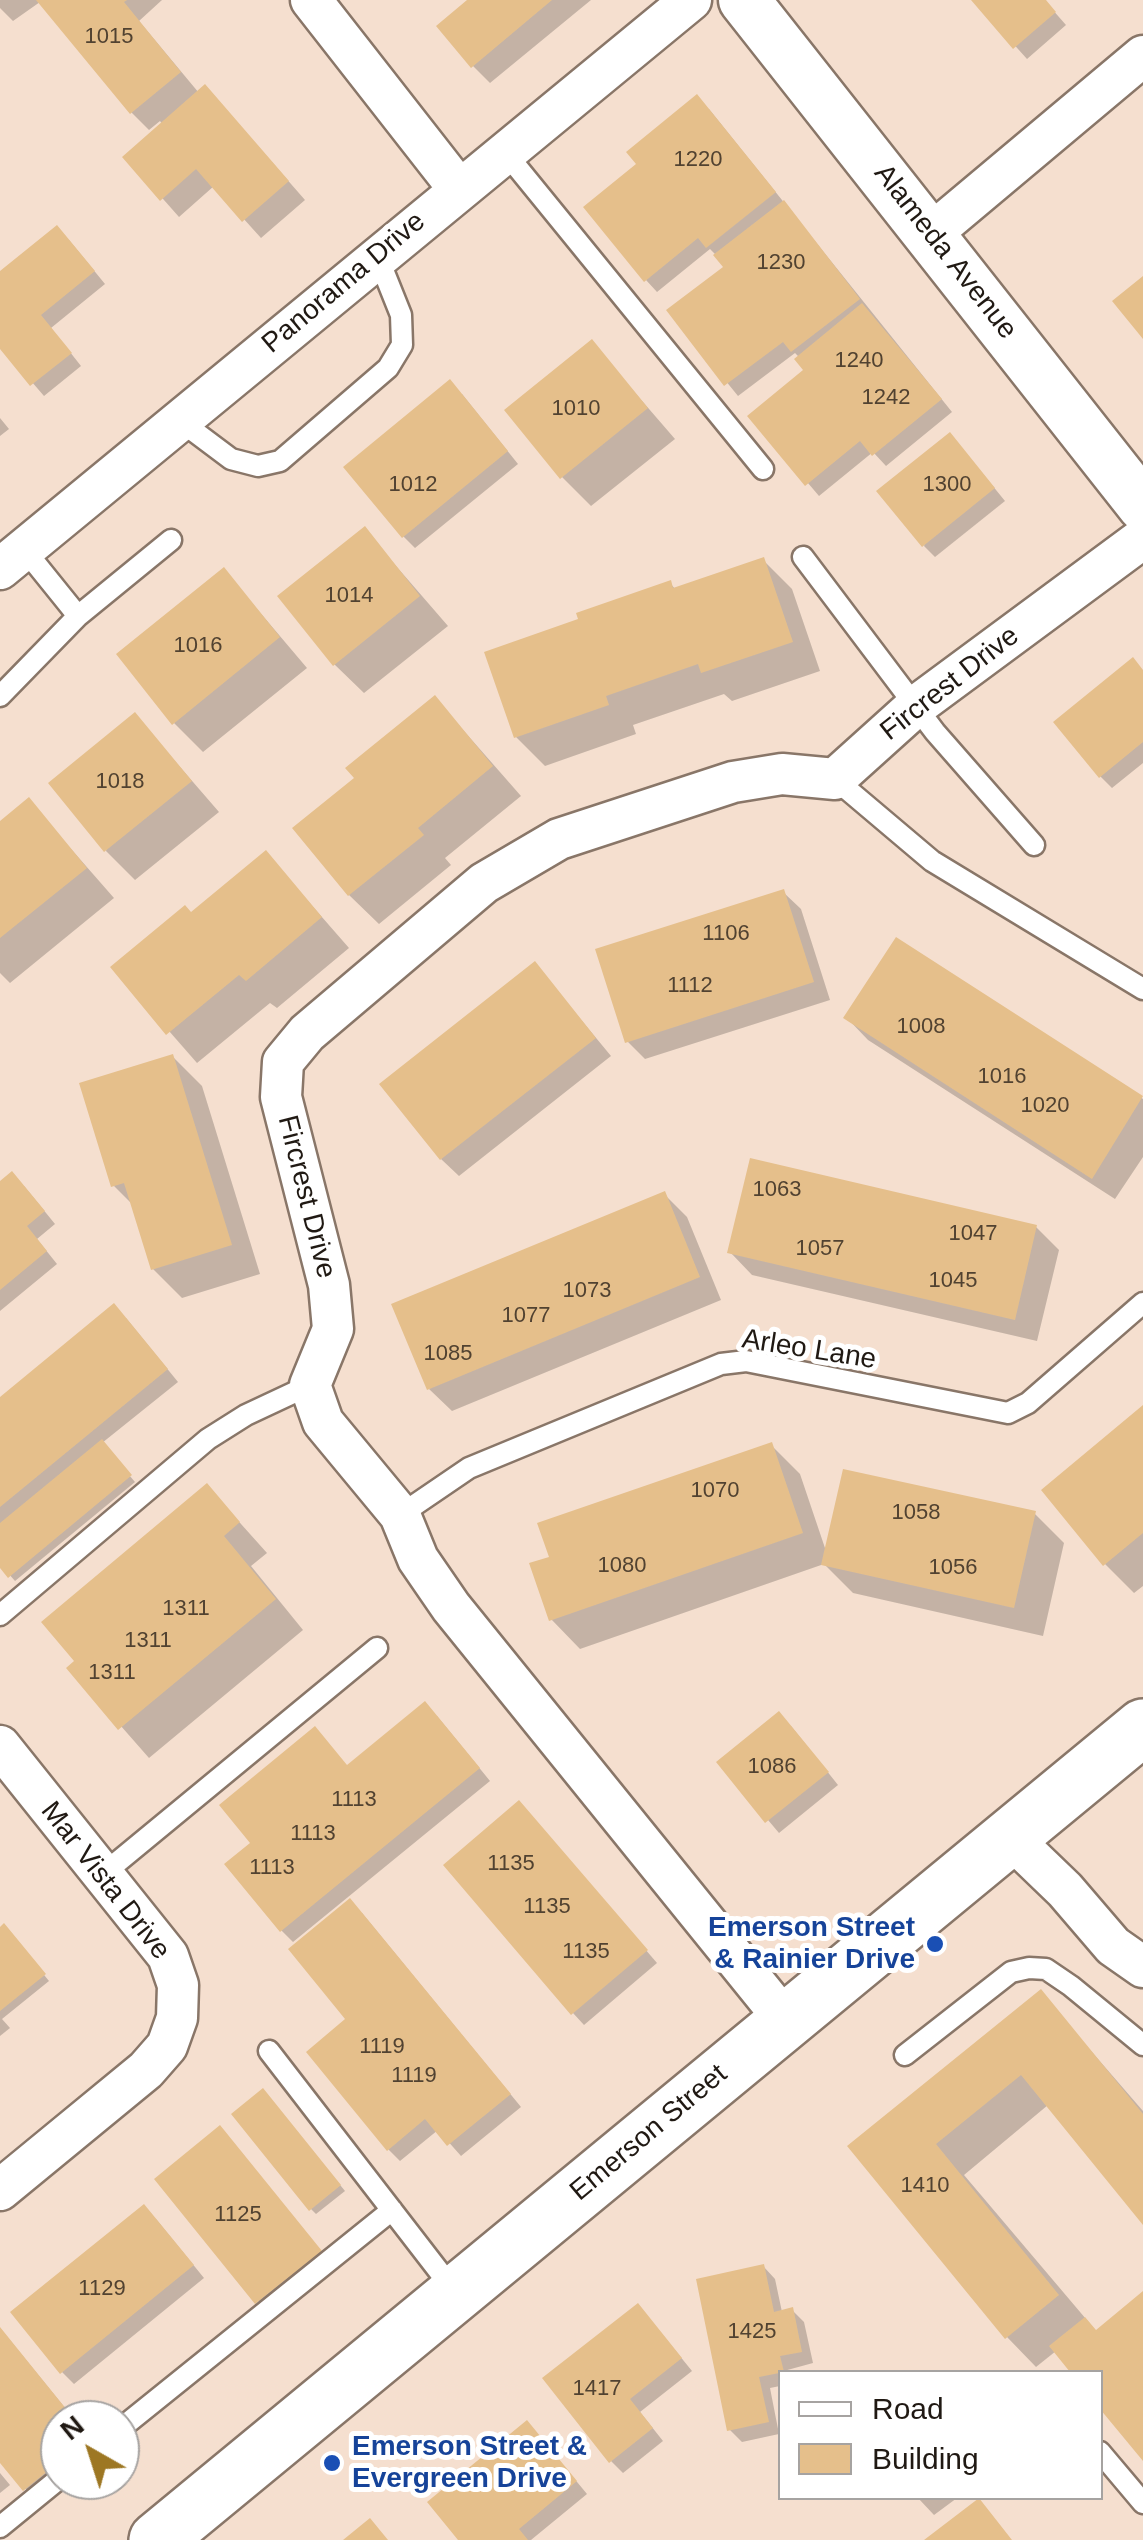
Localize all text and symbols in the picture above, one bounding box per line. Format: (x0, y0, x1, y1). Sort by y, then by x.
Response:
house number: 1015 (85, 24, 133, 50)
house number: 1220 (674, 147, 722, 173)
street label: Alameda Avenue (866, 158, 1024, 346)
street label: Panorama Drive (256, 205, 432, 361)
house number: 1230 (757, 250, 805, 276)
house number: 1240 (835, 348, 883, 374)
house number: 1242 (862, 385, 910, 411)
house number: 1010 (552, 396, 600, 422)
house number: 1012 (389, 472, 437, 498)
house number: 1300 (923, 472, 971, 498)
house number: 1014 (325, 583, 373, 609)
street label: Fircrest Drive (874, 620, 1026, 748)
house number: 1016 (174, 633, 222, 659)
house number: 1018 (96, 769, 144, 795)
house number: 1106 (702, 921, 750, 947)
house number: 1112 (667, 973, 713, 999)
house number: 1008 (897, 1014, 945, 1040)
house number: 1016 (978, 1064, 1026, 1090)
house number: 1020 (1021, 1093, 1069, 1119)
street label: Fircrest Drive (270, 1112, 342, 1282)
house number: 1063 (753, 1177, 801, 1203)
house number: 1047 (949, 1221, 997, 1247)
house number: 1057 (796, 1236, 844, 1262)
house number: 1045 (929, 1268, 977, 1294)
house number: 1073 (563, 1278, 611, 1304)
house number: 1077 (502, 1303, 550, 1329)
street label: Arleo Lane (739, 1323, 879, 1377)
house number: 1085 (424, 1341, 472, 1367)
house number: 1070 (691, 1478, 739, 1504)
house number: 1058 (892, 1500, 940, 1526)
house number: 1080 (598, 1553, 646, 1579)
house number: 1056 (929, 1555, 977, 1581)
house number: 1311 (162, 1596, 210, 1622)
house number: 1311 (124, 1628, 172, 1654)
house number: 1311 (88, 1660, 136, 1686)
house number: 1086 (748, 1754, 796, 1780)
house number: 1113 (331, 1787, 377, 1813)
street label: Mar Vista Drive (33, 1795, 177, 1967)
house number: 1113 (290, 1821, 336, 1847)
house number: 1135 (487, 1851, 535, 1877)
house number: 1113 (249, 1855, 295, 1881)
house number: 1135 (523, 1894, 571, 1920)
place label: Emerson Street & Rainier Drive (708, 1911, 915, 1977)
marker: Emerson Street & Rainier Drive (924, 1933, 946, 1955)
house number: 1135 (562, 1939, 610, 1965)
house number: 1119 (359, 2034, 405, 2060)
street label: Emerson Street (564, 2058, 734, 2208)
house number: 1119 (391, 2063, 437, 2089)
house number: 1410 (901, 2173, 949, 2199)
house number: 1125 (214, 2202, 262, 2228)
house number: 1129 (78, 2276, 126, 2302)
house number: 1425 (728, 2319, 776, 2345)
legend (778, 2370, 1103, 2500)
house number: 1417 (573, 2376, 621, 2402)
text: Road (872, 2392, 944, 2425)
north arrow (40, 2400, 140, 2500)
text: N (54, 2409, 90, 2446)
place label: Emerson Street & Evergreen Drive (352, 2430, 587, 2496)
text: Building (872, 2442, 979, 2475)
marker: Emerson Street & Evergreen Drive (321, 2452, 343, 2474)

